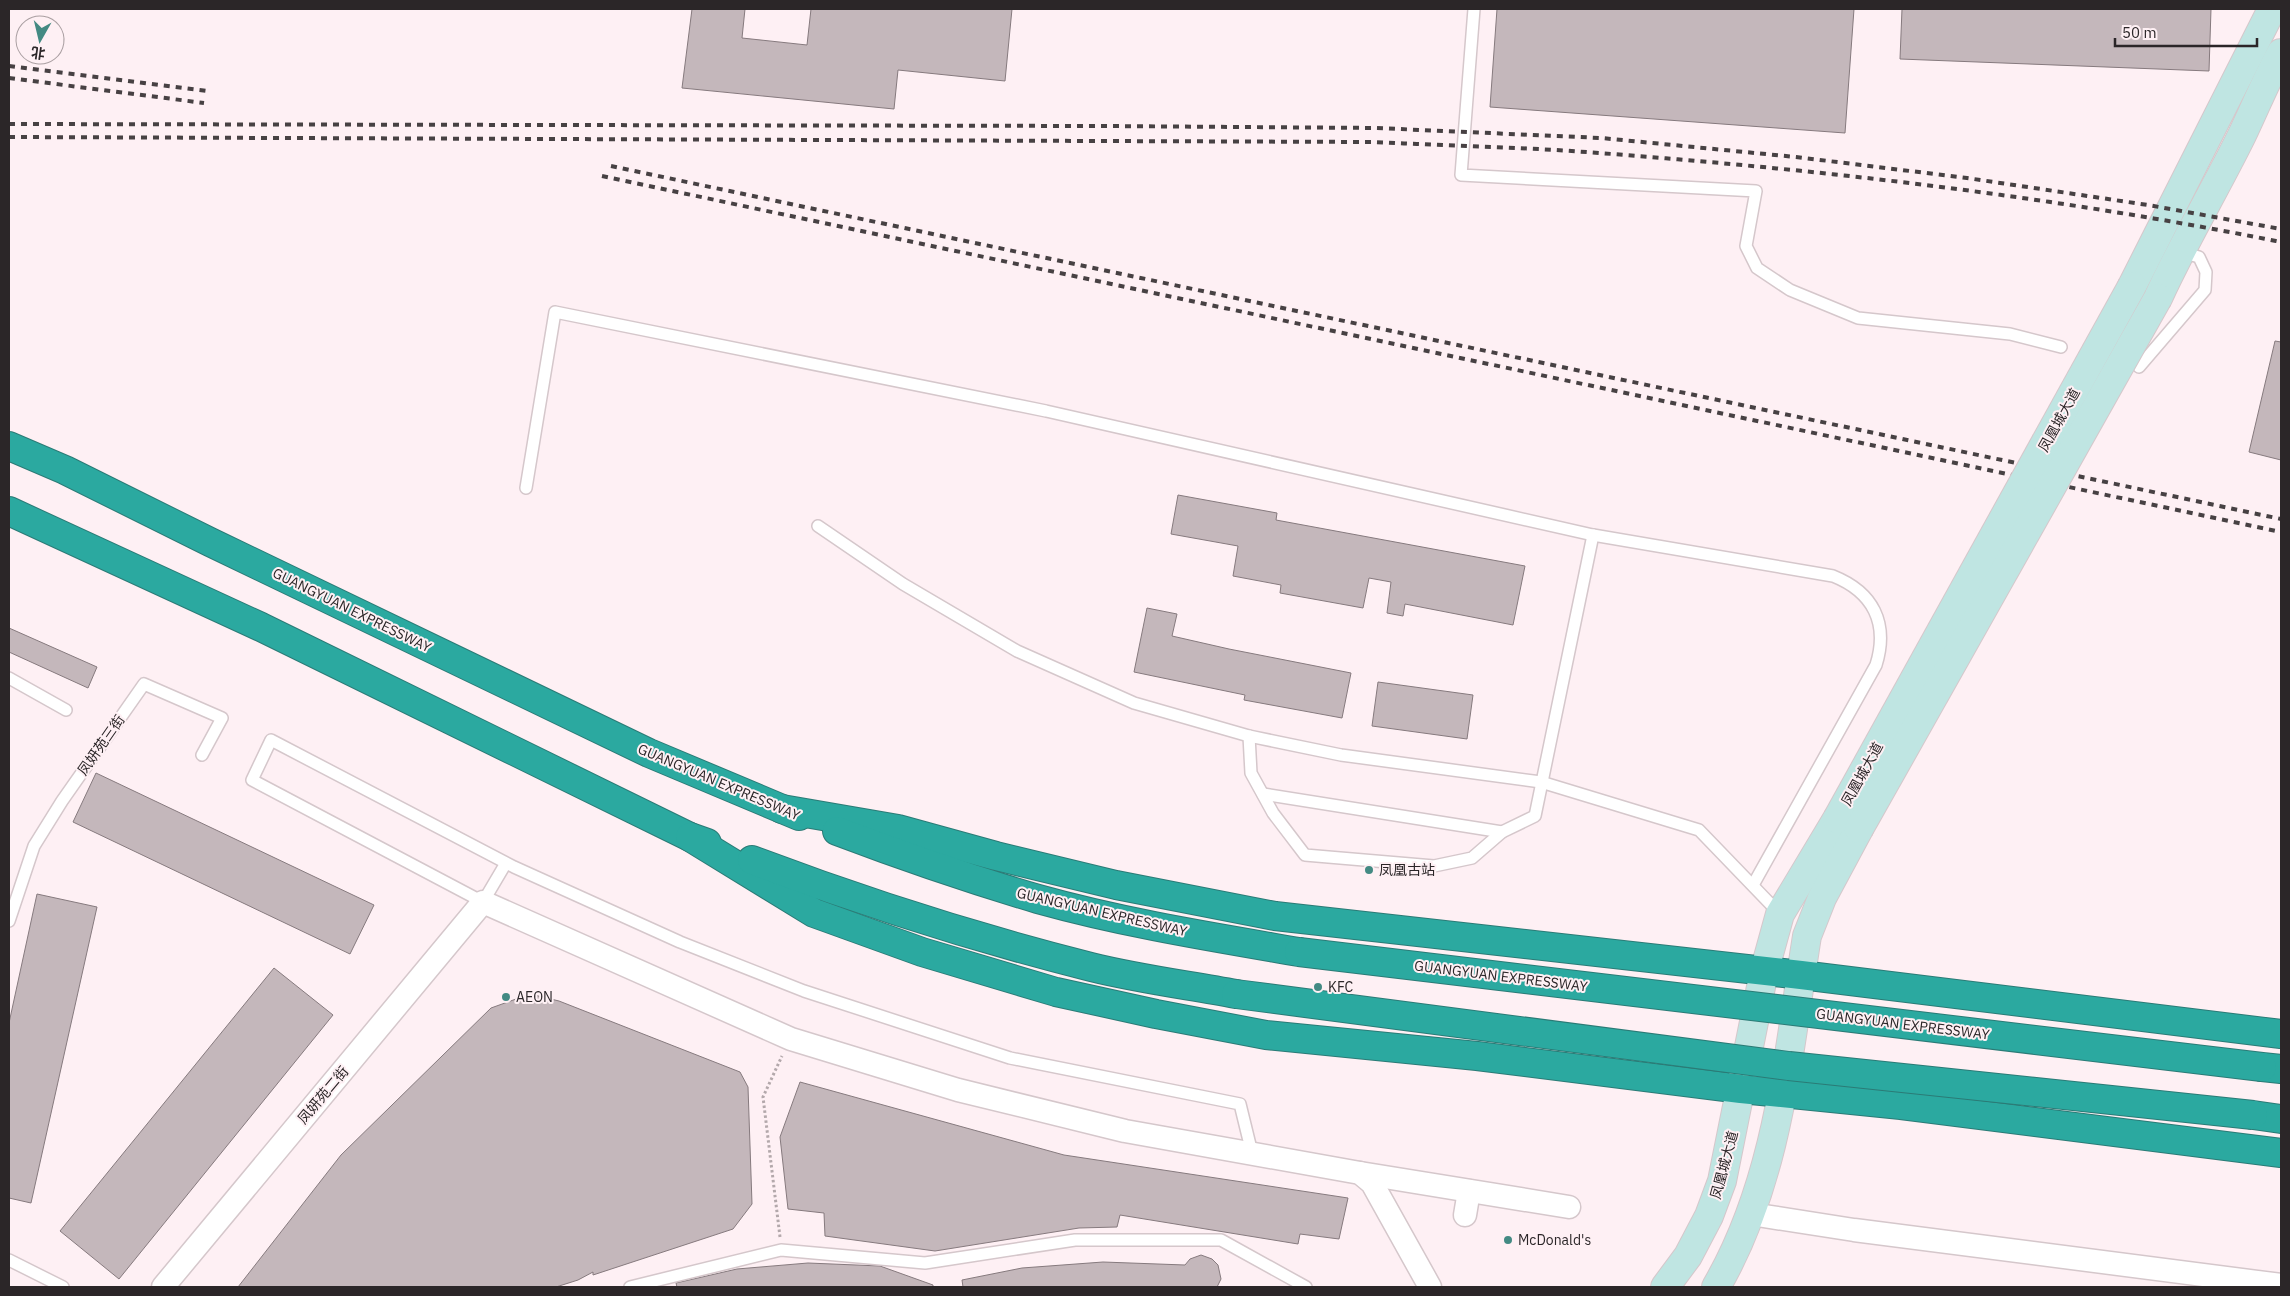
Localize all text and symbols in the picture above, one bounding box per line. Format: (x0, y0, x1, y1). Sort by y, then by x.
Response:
north arrow (15, 15, 65, 65)
scale bar (2115, 15, 2258, 47)
text: 50 m (2122, 23, 2157, 42)
text: 北 (30, 43, 46, 63)
street label: 凤凰城大道 (2034, 385, 2084, 455)
street label: GUANGYUAN EXPRESSWAY (270, 564, 435, 657)
street label: 凤妍苑三街 (74, 711, 128, 779)
street label: 凤凰城大道 (1837, 739, 1887, 809)
street label: GUANGYUAN EXPRESSWAY (635, 740, 803, 825)
place label: 凤凰古站 (1379, 861, 1435, 879)
marker: 凤凰古站 (1363, 864, 1375, 876)
street label: GUANGYUAN EXPRESSWAY (1015, 884, 1190, 941)
street label: GUANGYUAN EXPRESSWAY (1413, 956, 1589, 996)
place label: KFC (1328, 978, 1353, 996)
marker: KFC (1312, 981, 1324, 993)
place label: AEON (516, 988, 553, 1006)
marker: AEON (500, 991, 512, 1003)
street label: GUANGYUAN EXPRESSWAY (1815, 1004, 1991, 1044)
street label: 凤妍苑二街 (294, 1062, 352, 1128)
street label: 凤凰城大道 (1706, 1129, 1742, 1201)
place label: McDonald's (1518, 1231, 1591, 1249)
marker: McDonald's (1502, 1234, 1514, 1246)

